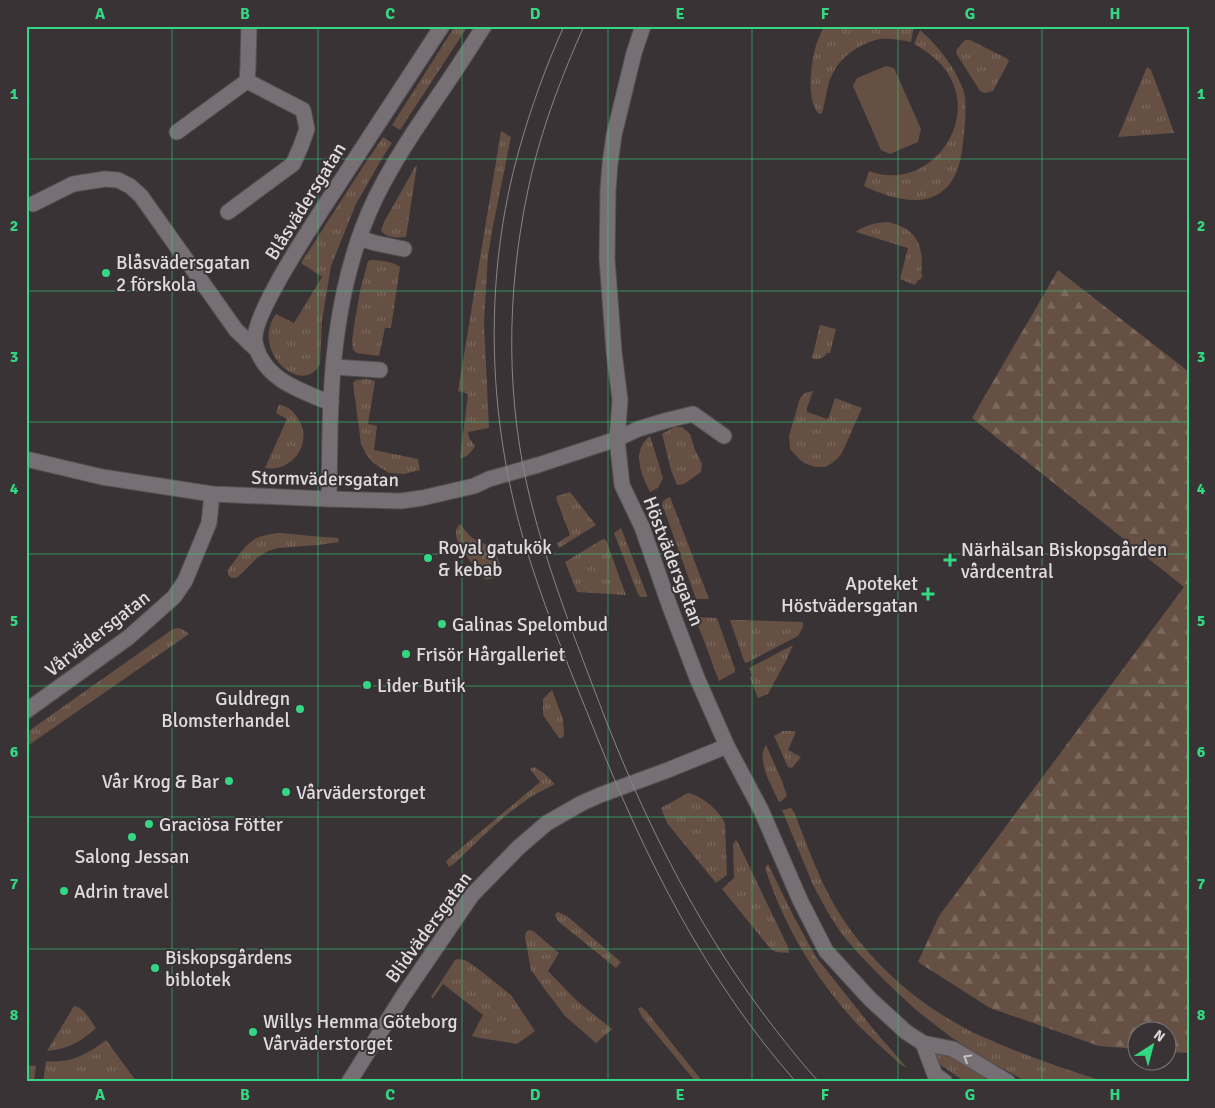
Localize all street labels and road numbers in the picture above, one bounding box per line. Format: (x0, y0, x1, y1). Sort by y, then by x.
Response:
street label: Blåsvädersgatan (260, 138, 352, 265)
street label: Stormvädersgatan (251, 466, 399, 492)
street label: Höstvädersgatan (637, 493, 709, 630)
street label: Vårvädersgatan (40, 585, 155, 682)
street label: Blidvädersgatan (380, 867, 477, 988)

